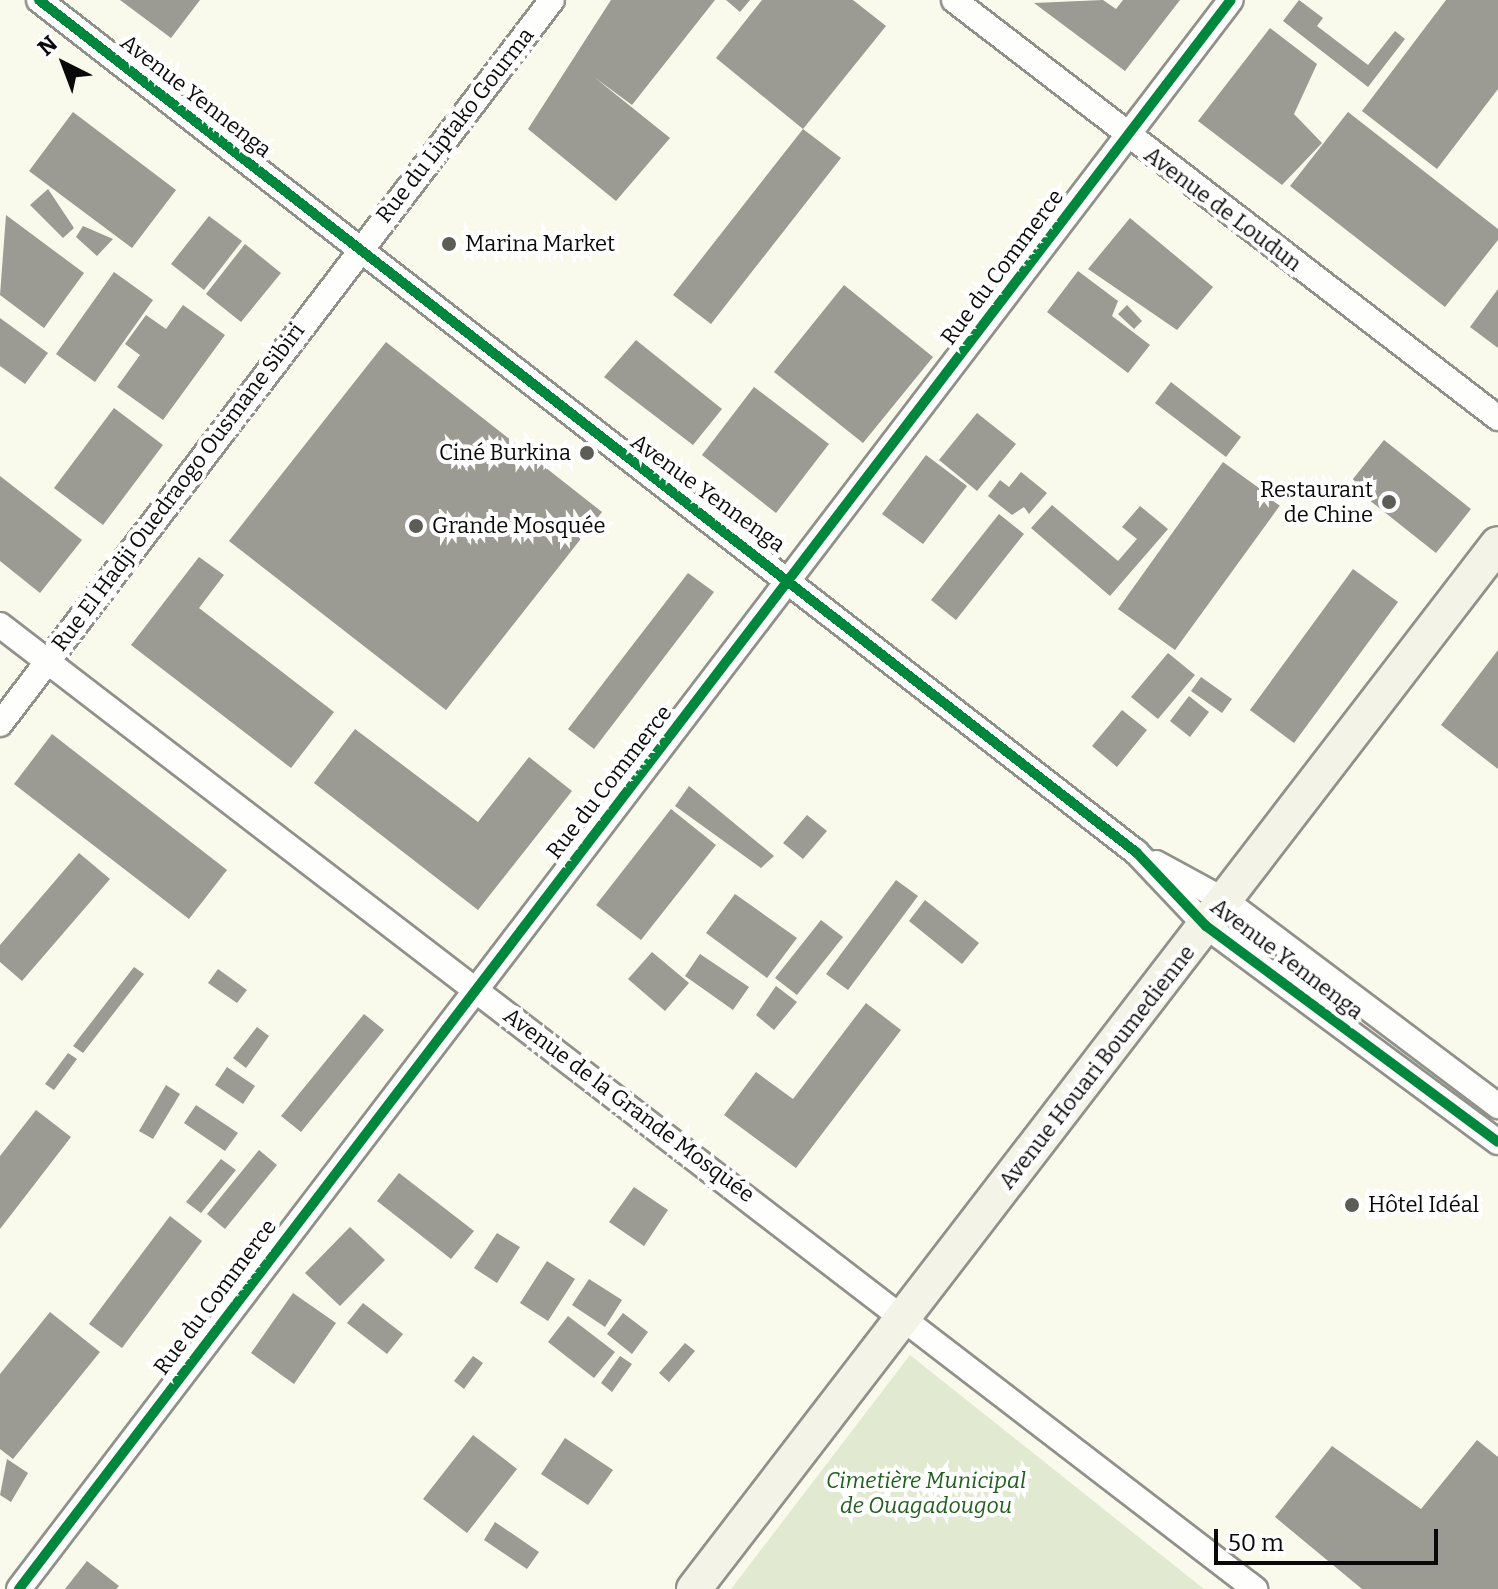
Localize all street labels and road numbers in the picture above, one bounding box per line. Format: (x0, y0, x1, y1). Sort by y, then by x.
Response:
street label: Rue du Liptako Gourma (371, 22, 539, 228)
street label: Avenue Yennenga (115, 29, 277, 163)
street label: Avenue de Loudun (1139, 141, 1307, 277)
street label: Rue du Commerce (935, 184, 1069, 350)
street label: Rue El Hadji Ouedraogo Ousmane Sibiri (46, 318, 310, 656)
street label: Avenue Yennenga (626, 428, 790, 558)
street label: Rue du Commerce (541, 700, 677, 864)
street label: Avenue Yennenga (1206, 893, 1368, 1025)
street label: Avenue Houari Boumedienne (994, 940, 1200, 1194)
street label: Avenue de la Grande Mosquée (498, 1002, 760, 1208)
street label: Rue du Commerce (148, 1214, 282, 1380)

